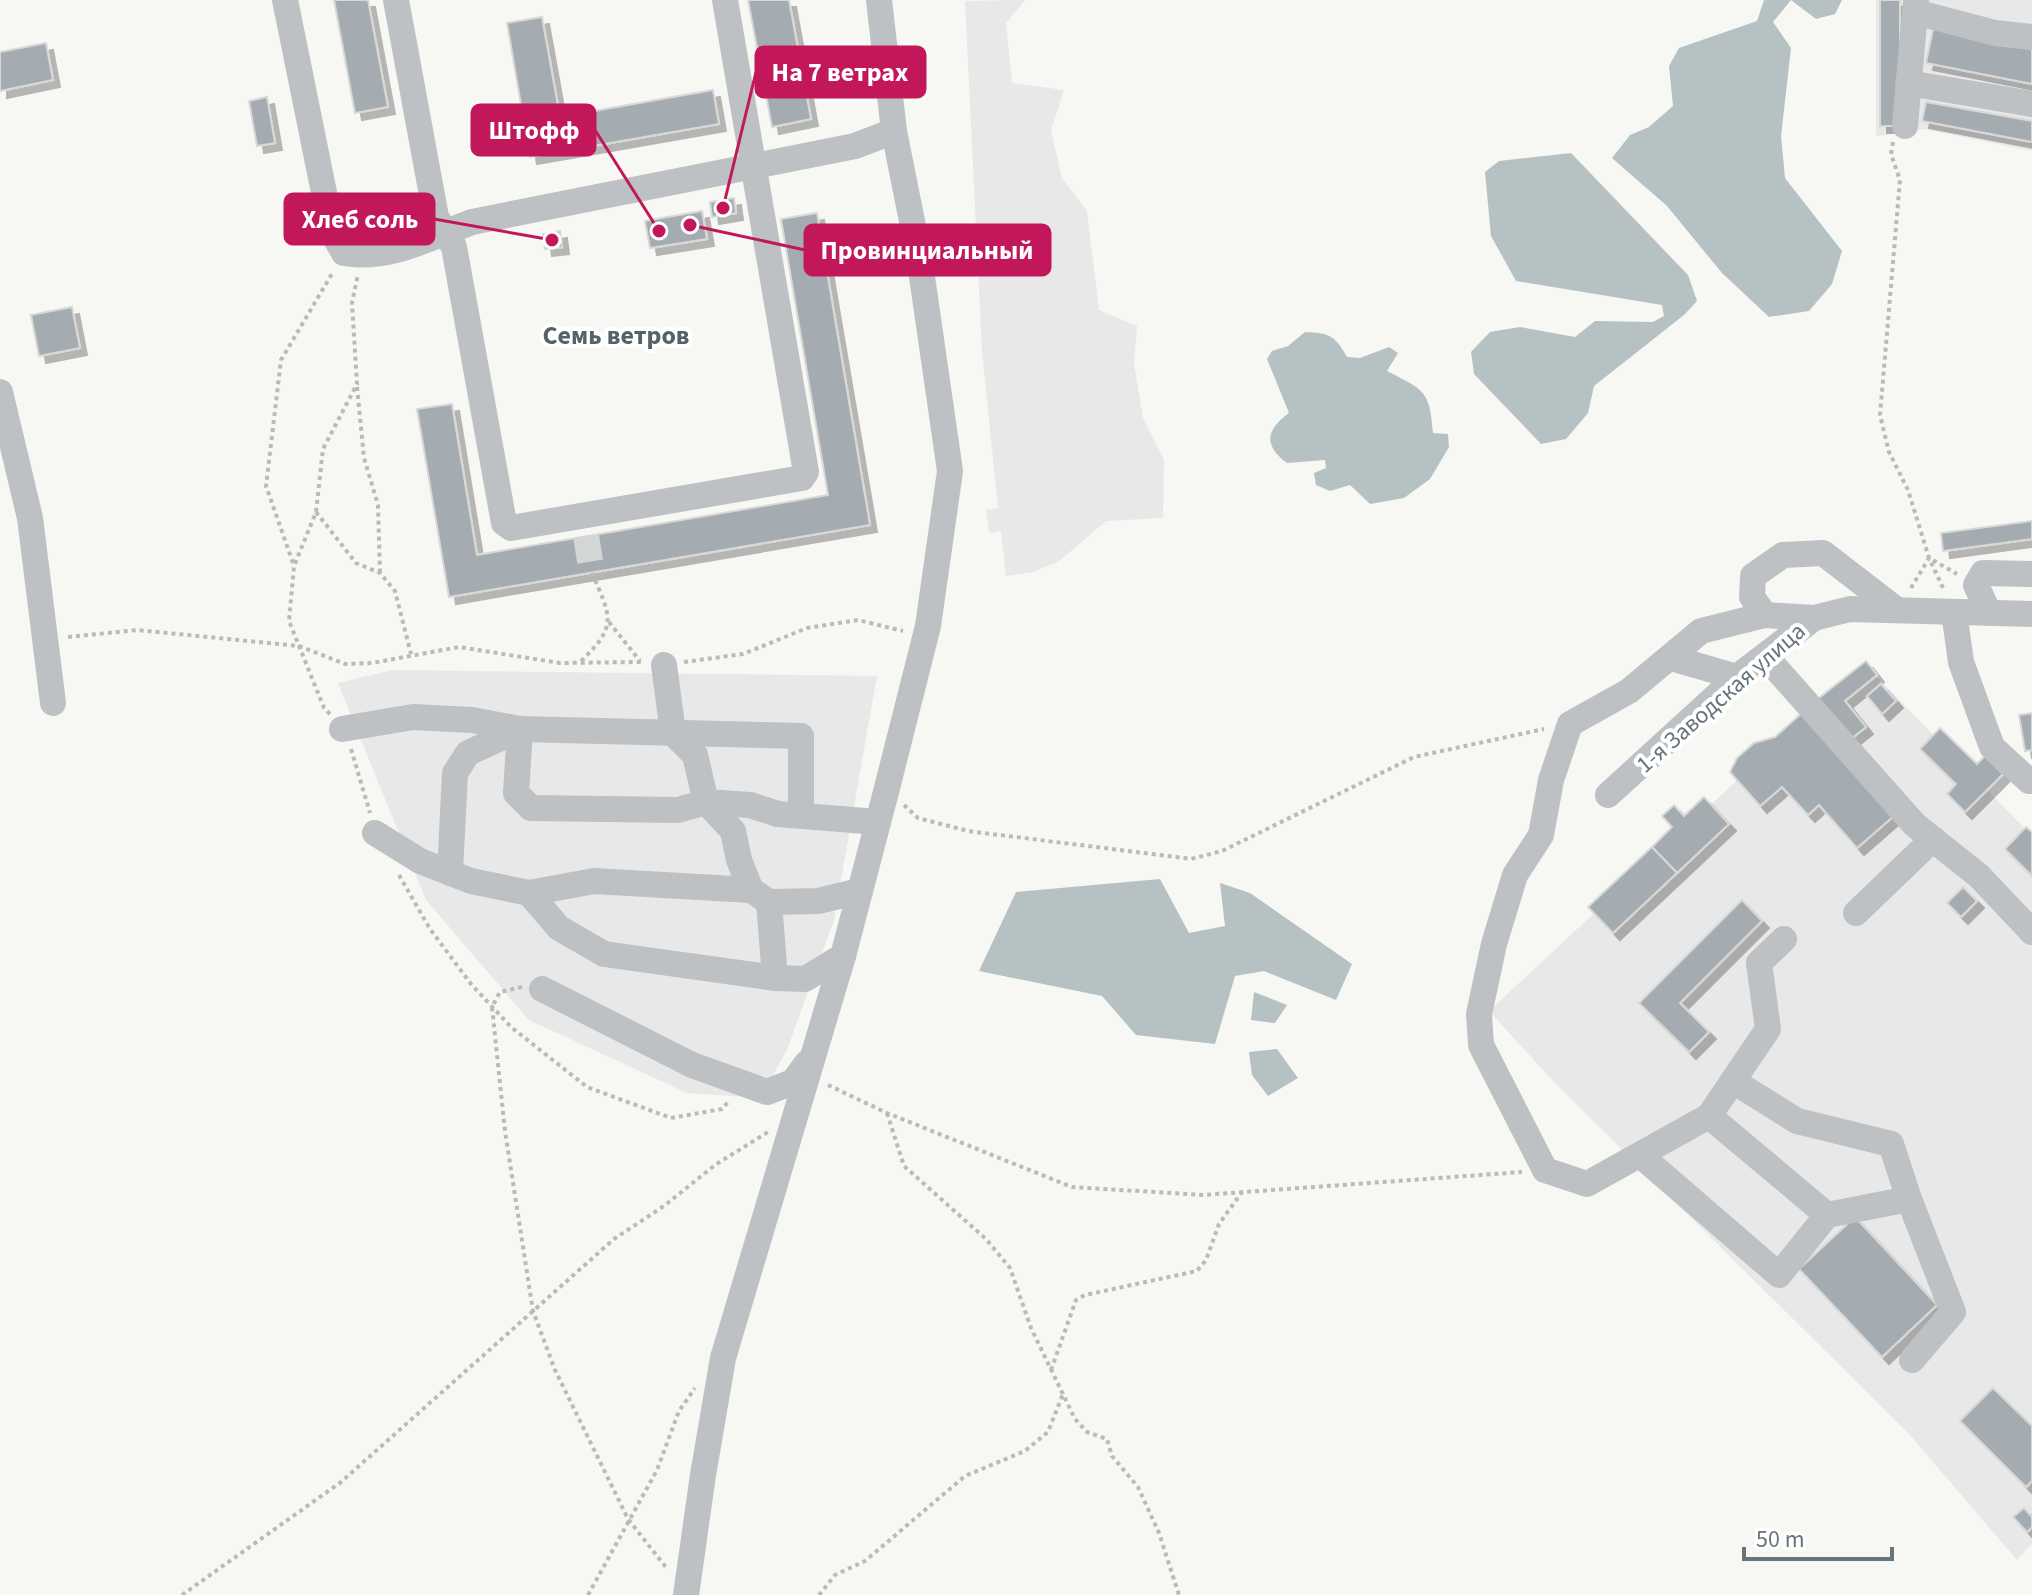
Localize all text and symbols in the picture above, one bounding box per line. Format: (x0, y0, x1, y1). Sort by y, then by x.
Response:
callout: На 7 ветрах (756, 47, 925, 97)
text: На 7 ветрах (772, 54, 908, 91)
callout: Штофф (472, 105, 595, 155)
text: Штофф (488, 112, 580, 149)
callout: Хлеб соль (285, 194, 434, 244)
text: Хлеб соль (301, 201, 419, 238)
callout: Провинциальный (805, 225, 1050, 275)
text: Провинциальный (821, 232, 1033, 269)
district label: Семь ветров (542, 317, 690, 354)
street label: 1-я Заводская улица (1629, 614, 1813, 782)
scale bar (1744, 1511, 1892, 1561)
text: 50 m (1756, 1522, 1805, 1557)

